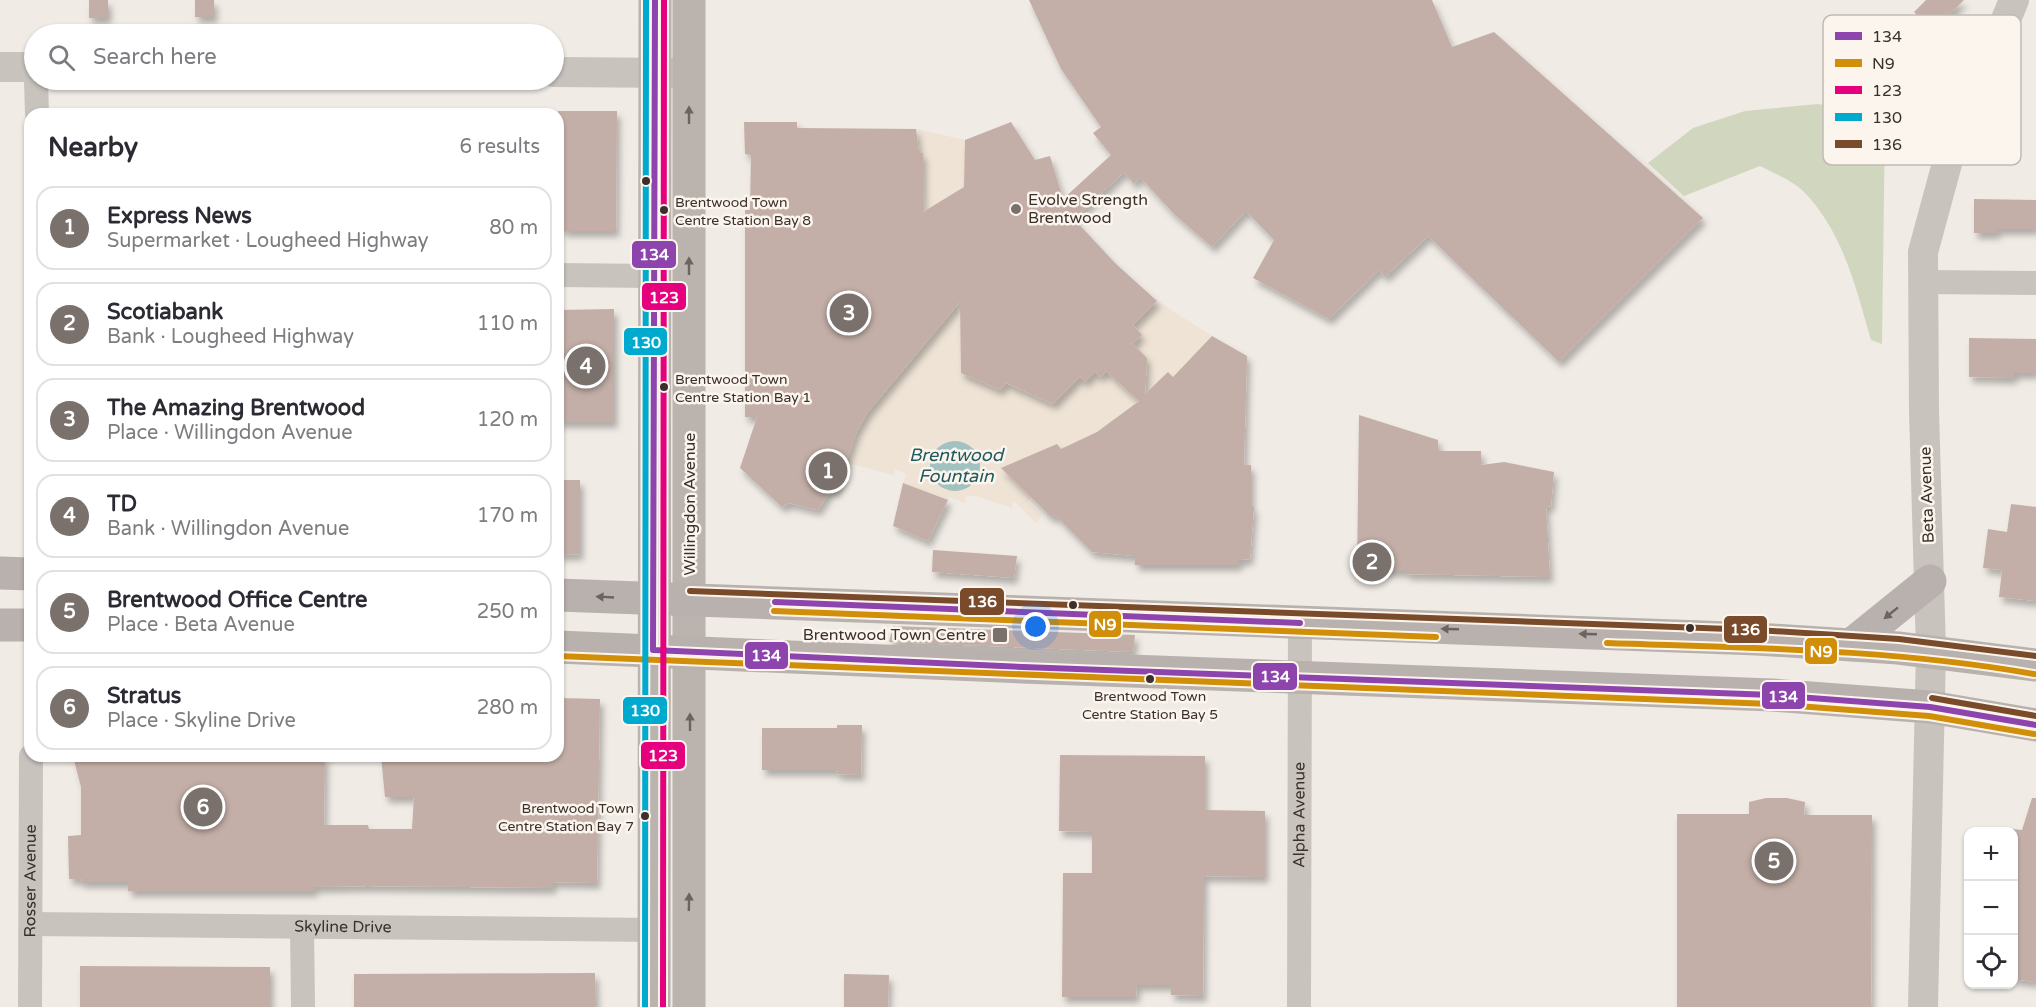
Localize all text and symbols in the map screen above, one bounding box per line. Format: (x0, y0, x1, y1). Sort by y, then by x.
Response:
legend (1823, 15, 2021, 165)
search box (24, 24, 564, 90)
text: 134 (1872, 27, 1902, 47)
icon: search (45, 41, 78, 74)
text: Search here (93, 44, 217, 70)
text: N9 (1872, 54, 1895, 74)
text: 123 (1872, 81, 1902, 101)
one-way arrow (684, 105, 694, 124)
text: 130 (1872, 108, 1902, 128)
text: Nearby (48, 132, 138, 163)
text: 6 results (460, 135, 540, 159)
text: 136 (1872, 135, 1902, 155)
unlabelled marker (640, 175, 652, 187)
place label: Evolve Strength Brentwood (1028, 190, 1148, 228)
place label: Brentwood Town Centre Station Bay 8 (675, 194, 811, 229)
marker: Evolve Strength Brentwood (1009, 202, 1023, 216)
text: Express News (107, 203, 252, 229)
marker: Brentwood Town Centre Station Bay 8 (658, 204, 670, 216)
text: 1 (63, 216, 76, 240)
text: 80 m (489, 216, 538, 240)
text: Supermarket · Lougheed Highway (107, 229, 429, 253)
line badge: 134 (631, 240, 677, 269)
text: 134 (639, 245, 669, 265)
one-way arrow (684, 256, 694, 275)
line badge: 123 (641, 282, 687, 311)
text: 123 (649, 288, 679, 308)
pin: 3 (830, 290, 868, 336)
text: Scotiabank (107, 299, 223, 325)
text: 2 (63, 312, 76, 336)
text: 110 m (477, 312, 538, 336)
text: Bank · Lougheed Highway (107, 325, 354, 349)
line badge: 130 (623, 327, 668, 356)
text: 130 (631, 333, 661, 353)
pin: 4 (566, 344, 606, 388)
place label: Brentwood Town Centre Station Bay 1 (675, 371, 811, 406)
marker: Brentwood Town Centre Station Bay 1 (658, 381, 670, 393)
text: The Amazing Brentwood (107, 395, 365, 421)
text: 3 (63, 408, 76, 432)
text: 120 m (477, 408, 538, 432)
text: Place · Willingdon Avenue (107, 421, 353, 445)
street label: Willingdon Avenue (680, 433, 700, 575)
water label: Brentwood Fountain (909, 444, 1006, 487)
street label: Beta Avenue (1915, 446, 1939, 544)
pin: 1 (808, 448, 848, 494)
text: TD (107, 491, 137, 517)
text: 4 (63, 504, 76, 528)
text: 170 m (477, 504, 538, 528)
text: Bank · Willingdon Avenue (107, 517, 349, 541)
pin: 2 (1352, 540, 1392, 584)
text: Brentwood Office Centre (107, 587, 368, 613)
line badge: 136 (959, 587, 1005, 616)
one-way arrow (596, 592, 615, 601)
text: 136 (967, 592, 997, 612)
unlabelled marker (1067, 599, 1079, 611)
text: 5 (63, 600, 76, 624)
text: 250 m (477, 600, 538, 624)
one-way arrow (1884, 606, 1899, 618)
line badge: N9 (1088, 610, 1122, 638)
your location (1021, 612, 1050, 641)
text: Place · Beta Avenue (107, 613, 295, 637)
text: N9 (1094, 615, 1116, 635)
line badge: 136 (1723, 615, 1768, 644)
text: 136 (1730, 620, 1760, 640)
unlabelled marker (1684, 622, 1696, 634)
one-way arrow (1440, 624, 1459, 633)
place label: Brentwood Town Centre (803, 625, 986, 645)
marker: Brentwood Town Centre (991, 626, 1009, 644)
one-way arrow (1579, 629, 1598, 638)
line badge: N9 (1804, 637, 1838, 665)
line badge: 134 (744, 641, 789, 670)
text: N9 (1810, 642, 1832, 662)
text: 134 (751, 646, 781, 666)
line badge: 134 (1252, 662, 1298, 691)
text: 134 (1260, 667, 1290, 687)
marker: Brentwood Town Centre Station Bay 5 (1144, 673, 1156, 685)
line badge: 134 (1761, 681, 1806, 710)
text: Stratus (107, 683, 181, 709)
text: 134 (1768, 687, 1798, 707)
place label: Brentwood Town Centre Station Bay 5 (1082, 688, 1218, 723)
text: 6 (63, 696, 76, 720)
text: 280 m (477, 696, 538, 720)
line badge: 130 (622, 696, 668, 725)
text: 130 (630, 701, 660, 721)
text: Place · Skyline Drive (107, 709, 296, 733)
one-way arrow (685, 713, 695, 732)
line badge: 123 (640, 741, 686, 770)
text: 123 (648, 746, 678, 766)
street label: Alpha Avenue (1289, 762, 1310, 868)
pin: 6 (184, 784, 222, 830)
place label: Brentwood Town Centre Station Bay 7 (498, 800, 634, 835)
marker: Brentwood Town Centre Station Bay 7 (639, 810, 651, 822)
street label: Rosser Avenue (20, 824, 41, 938)
map controls (1964, 827, 2018, 989)
button: + (1964, 827, 2018, 881)
pin: 5 (1754, 838, 1794, 884)
button: − (1964, 881, 2018, 935)
one-way arrow (684, 893, 694, 912)
street label: Skyline Drive (294, 917, 392, 937)
button: locate (1964, 935, 2018, 989)

